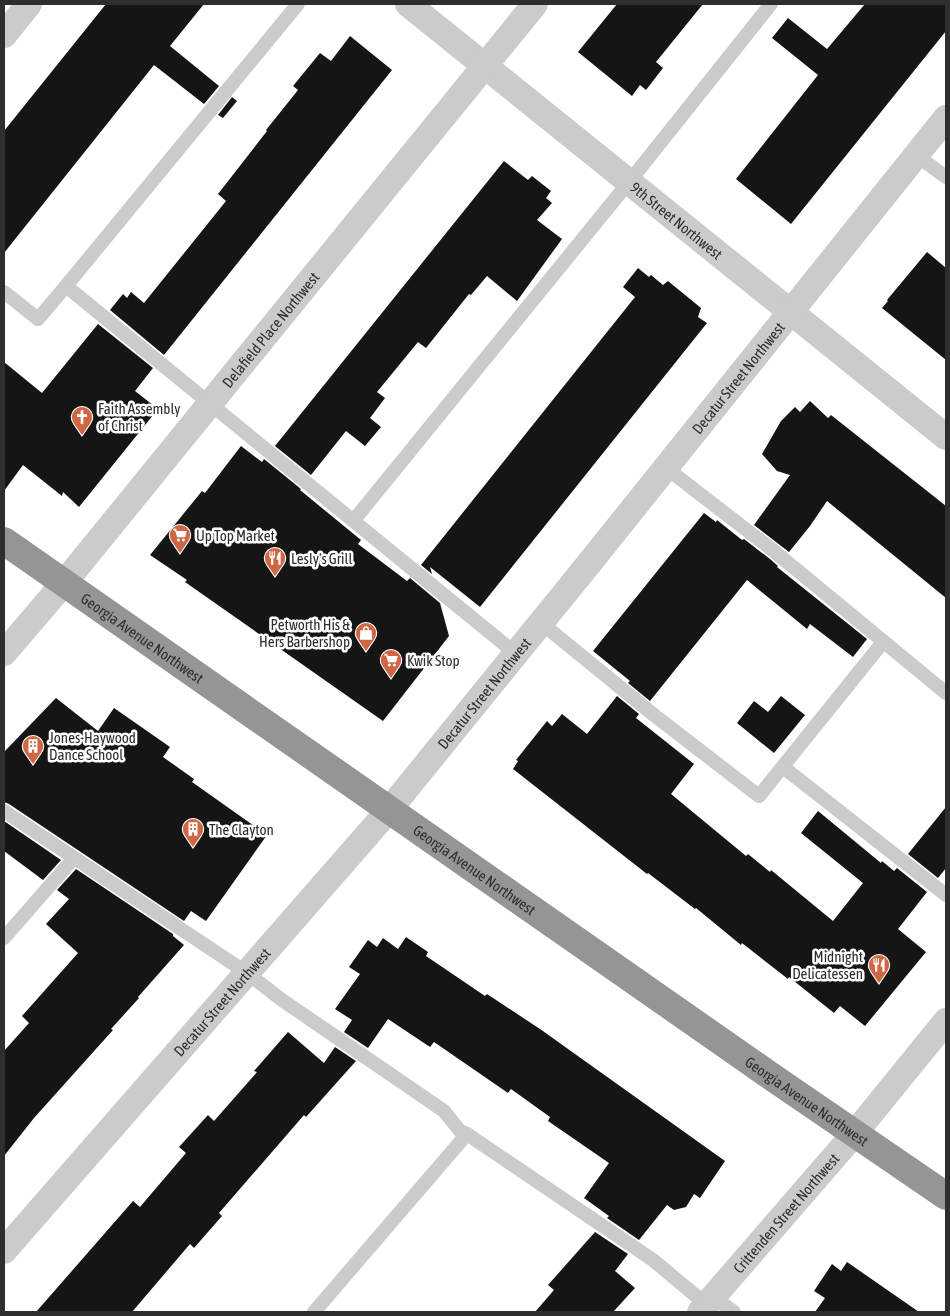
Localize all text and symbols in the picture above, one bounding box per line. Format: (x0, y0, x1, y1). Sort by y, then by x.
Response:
street label: 9th Street Northwest (627, 178, 726, 262)
street label: Delafield Place Northwest (218, 268, 322, 390)
street label: Decatur Street Northwest (688, 319, 788, 437)
place label: Faith Assembly of Christ (98, 400, 181, 434)
church icon: Faith Assembly of Christ (70, 405, 94, 436)
supermarket icon: Up Top Market (168, 523, 192, 554)
place label: Up Top Market (196, 527, 275, 544)
restaurant icon: Lesly's Grill (263, 546, 287, 577)
place label: Lesly's Grill (291, 550, 353, 567)
street label: Georgia Avenue Northwest (78, 589, 207, 686)
place label: Petworth His & Hers Barbershop (259, 616, 350, 650)
shop icon: Petworth His & Hers Barbershop (354, 621, 378, 652)
street label: Decatur Street Northwest (434, 634, 534, 752)
supermarket icon: Kwik Stop (379, 648, 403, 679)
place label: Kwik Stop (407, 652, 460, 669)
place label: Jones-Haywood Dance School (49, 729, 136, 763)
building icon: Jones-Haywood Dance School (21, 734, 45, 765)
building icon: The Clayton (181, 817, 205, 848)
place label: The Clayton (209, 821, 274, 838)
street label: Georgia Avenue Northwest (410, 821, 539, 918)
street label: Decatur Street Northwest (170, 944, 273, 1059)
place label: Midnight Delicatessen (792, 948, 863, 982)
restaurant icon: Midnight Delicatessen (867, 953, 891, 984)
street label: Georgia Avenue Northwest (742, 1053, 872, 1149)
street label: Crittenden Street Northwest (729, 1150, 842, 1276)

